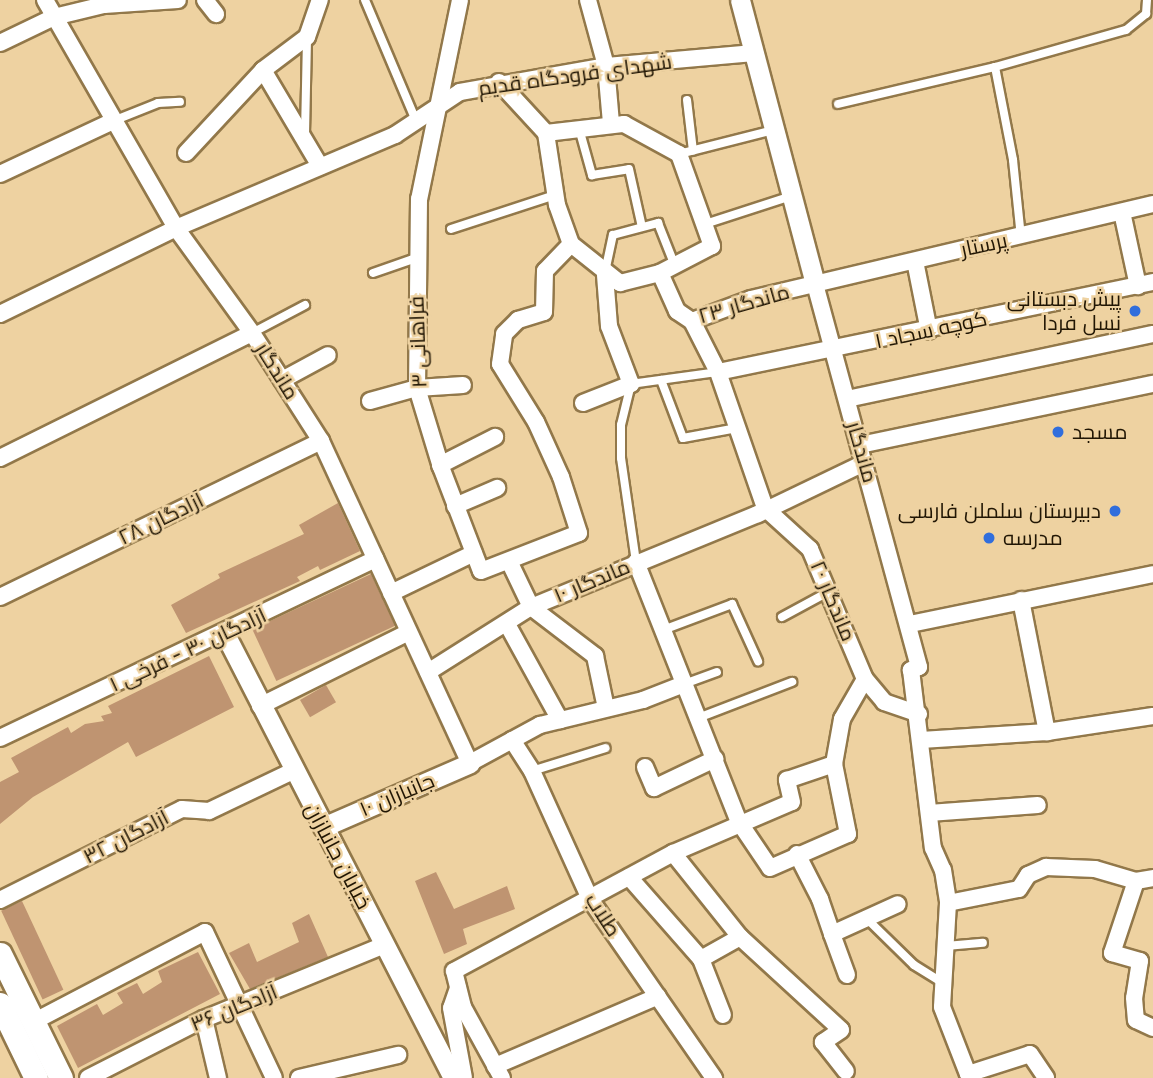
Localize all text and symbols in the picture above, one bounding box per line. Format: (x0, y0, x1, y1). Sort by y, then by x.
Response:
street label: شهدای فرودگاه قدیم (476, 49, 674, 101)
street label: پرستار (958, 228, 1010, 262)
street label: ماندگار ۲۳ (696, 279, 792, 329)
place label: پیش دبستانی نسل فردا (1007, 286, 1121, 336)
street label: فراهانی ۳ (404, 296, 432, 388)
marker: پیش دبستانی نسل فردا (1127, 303, 1143, 319)
street label: کوچه سجاد ۱ (873, 306, 989, 354)
street label: ماندگار (250, 338, 304, 404)
street label: ماندگار (841, 419, 883, 485)
place label: مسجد (1072, 419, 1127, 445)
marker: مسجد (1050, 424, 1066, 440)
street label: آزادگان ۲۸ (114, 488, 208, 550)
place label: دبیرستان سلملن فارسی (898, 498, 1101, 524)
marker: دبیرستان سلملن فارسی (1107, 503, 1123, 519)
place label: مدرسه (1003, 525, 1063, 551)
marker: مدرسه (981, 530, 997, 546)
street label: ماندگار ۱۰ (550, 554, 634, 608)
street label: ماندگار ۲۰ (805, 557, 861, 645)
street label: آزادگان ۳۰ - فرخی ۱ (106, 603, 270, 697)
street label: جانبازان ۱۰ (356, 768, 438, 822)
street label: خیابان جانبازان (299, 799, 377, 913)
street label: آزادگان ۳۲ (79, 805, 173, 869)
street label: طلاب (580, 889, 626, 941)
street label: آزادگان ۳۶ (187, 979, 281, 1037)

